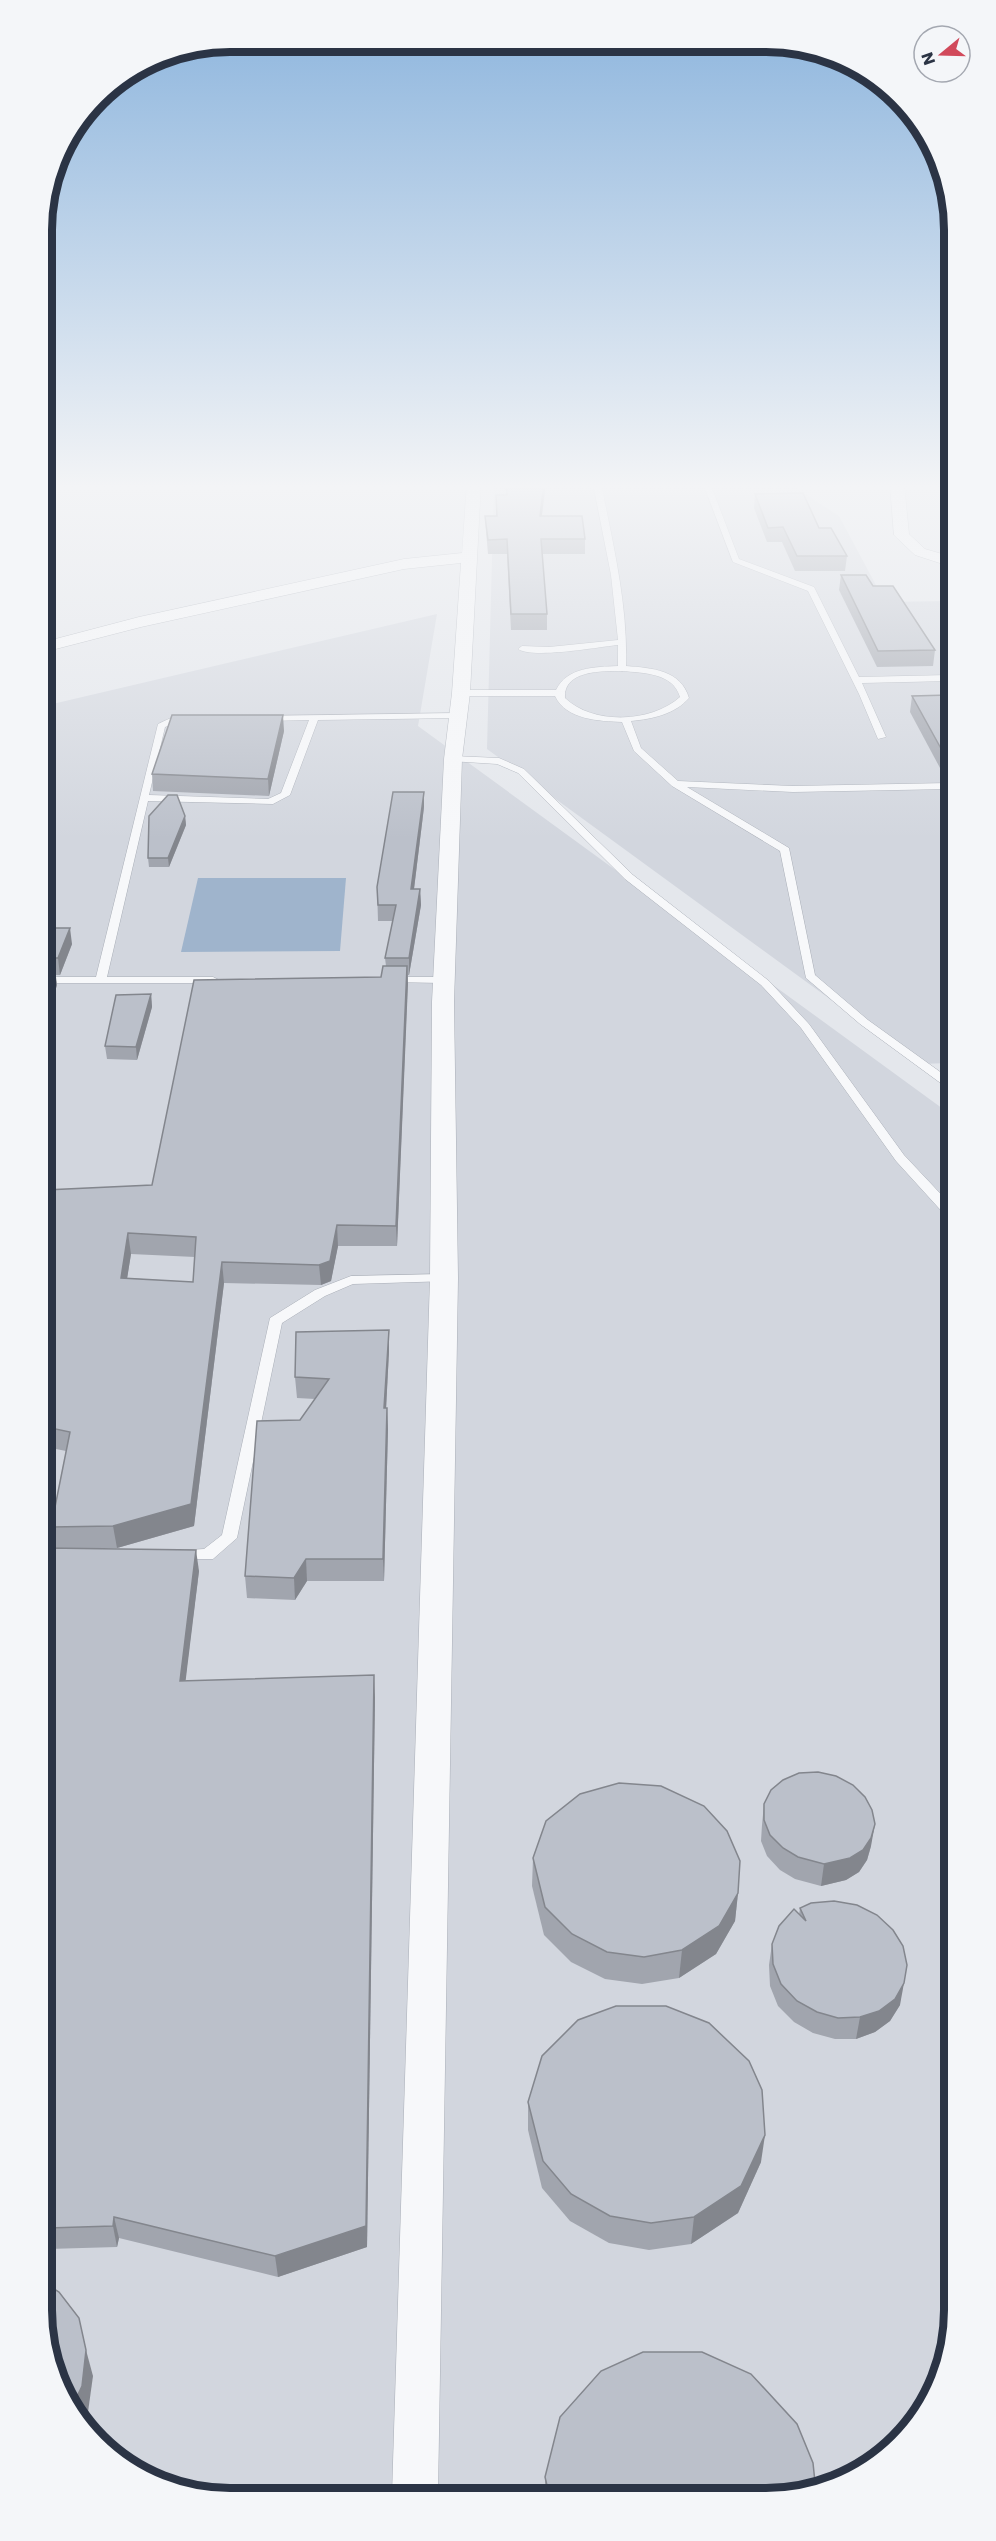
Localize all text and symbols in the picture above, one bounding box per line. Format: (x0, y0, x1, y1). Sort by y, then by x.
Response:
north arrow (912, 24, 972, 84)
text: N (915, 49, 941, 68)

